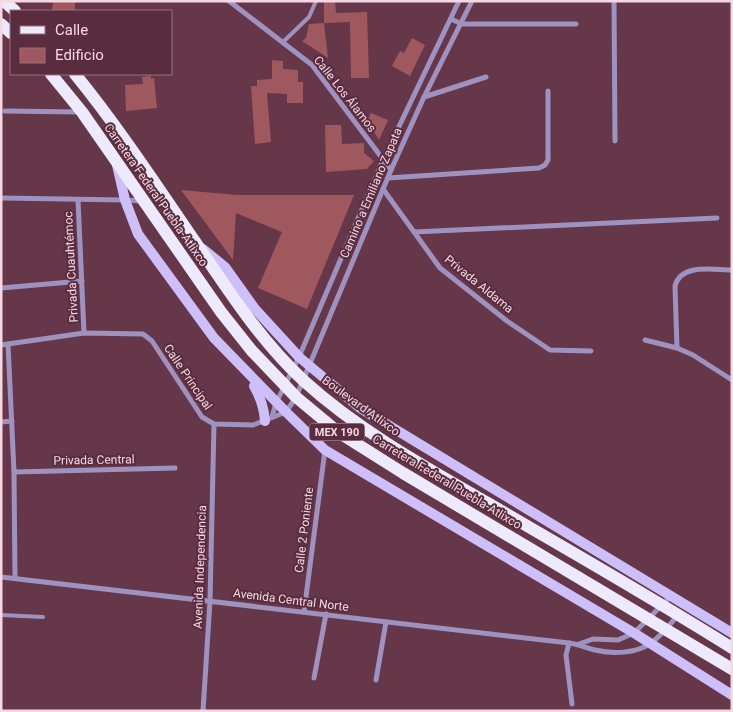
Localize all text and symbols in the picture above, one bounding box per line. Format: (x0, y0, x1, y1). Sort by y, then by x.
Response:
legend (10, 10, 172, 75)
text: Calle (55, 21, 88, 39)
text: Edificio (55, 46, 104, 64)
street label: Calle Los Álamos (311, 52, 380, 135)
street label: Carretera Federal Puebla-Atlixco (101, 121, 211, 269)
street label: Camino a Emiliano Zapata (337, 126, 405, 260)
street label: Privada Cuauhtémoc (61, 211, 81, 323)
street label: Privada Aldama (442, 252, 516, 316)
street label: Calle Principal (161, 342, 215, 412)
street label: Boulevard Atlixco (319, 373, 403, 439)
road number: MEX 190 (310, 424, 364, 441)
street label: Carretera Federal Puebla-Atlixco (370, 432, 524, 532)
street label: Privada Central (53, 452, 135, 468)
street label: Calle 2 Poniente (292, 486, 316, 574)
street label: Avenida Independencia (191, 505, 209, 629)
street label: Avenida Central Norte (232, 586, 350, 614)

